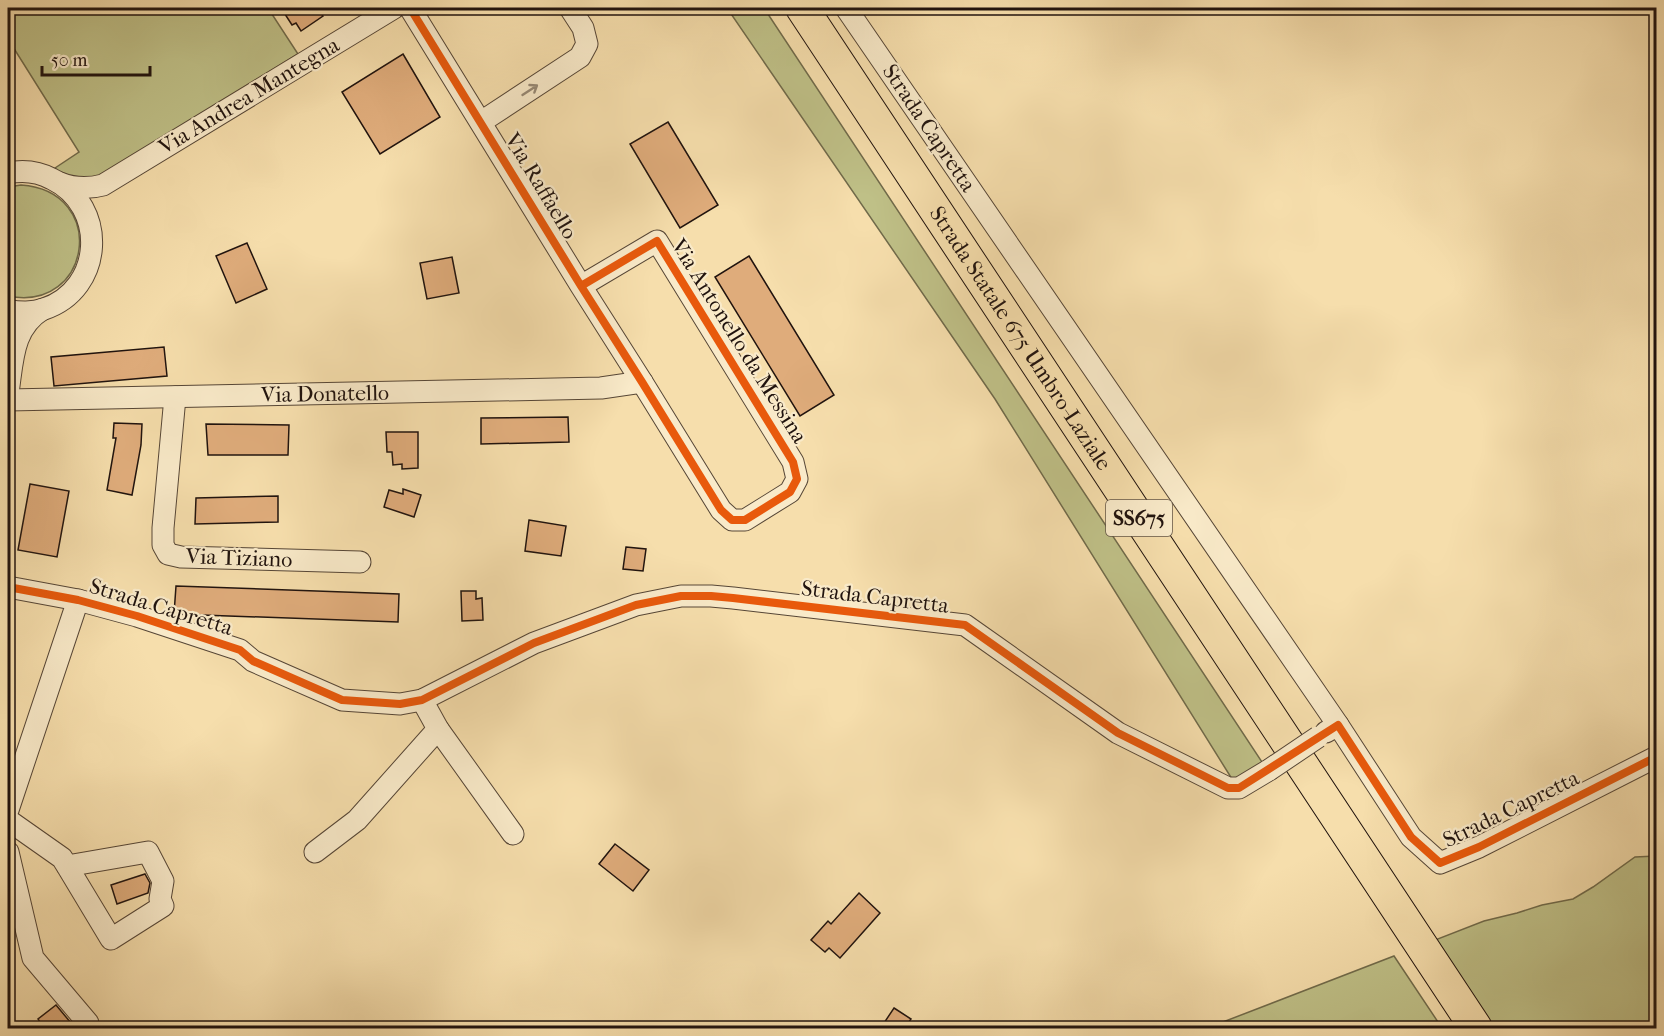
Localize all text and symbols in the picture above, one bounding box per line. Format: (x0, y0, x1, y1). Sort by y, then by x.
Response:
street label: Via Andrea Mantegna (153, 31, 345, 161)
scale bar (42, 39, 150, 77)
text: 50 m (51, 50, 88, 71)
street label: Strada Capretta (877, 59, 982, 197)
one-way arrow (521, 84, 538, 96)
street label: Via Raffaello (499, 127, 583, 244)
street label: Strada Statale 675 Umbro-Laziale (924, 202, 1117, 475)
street label: Via Antonello da Messina (665, 233, 813, 449)
street label: Via Donatello (260, 380, 389, 408)
road number: SS675 (1106, 500, 1172, 536)
street label: Via Tiziano (184, 543, 293, 573)
street label: Strada Capretta (86, 573, 237, 641)
street label: Strada Capretta (800, 575, 951, 619)
street label: Strada Capretta (1439, 764, 1584, 853)

